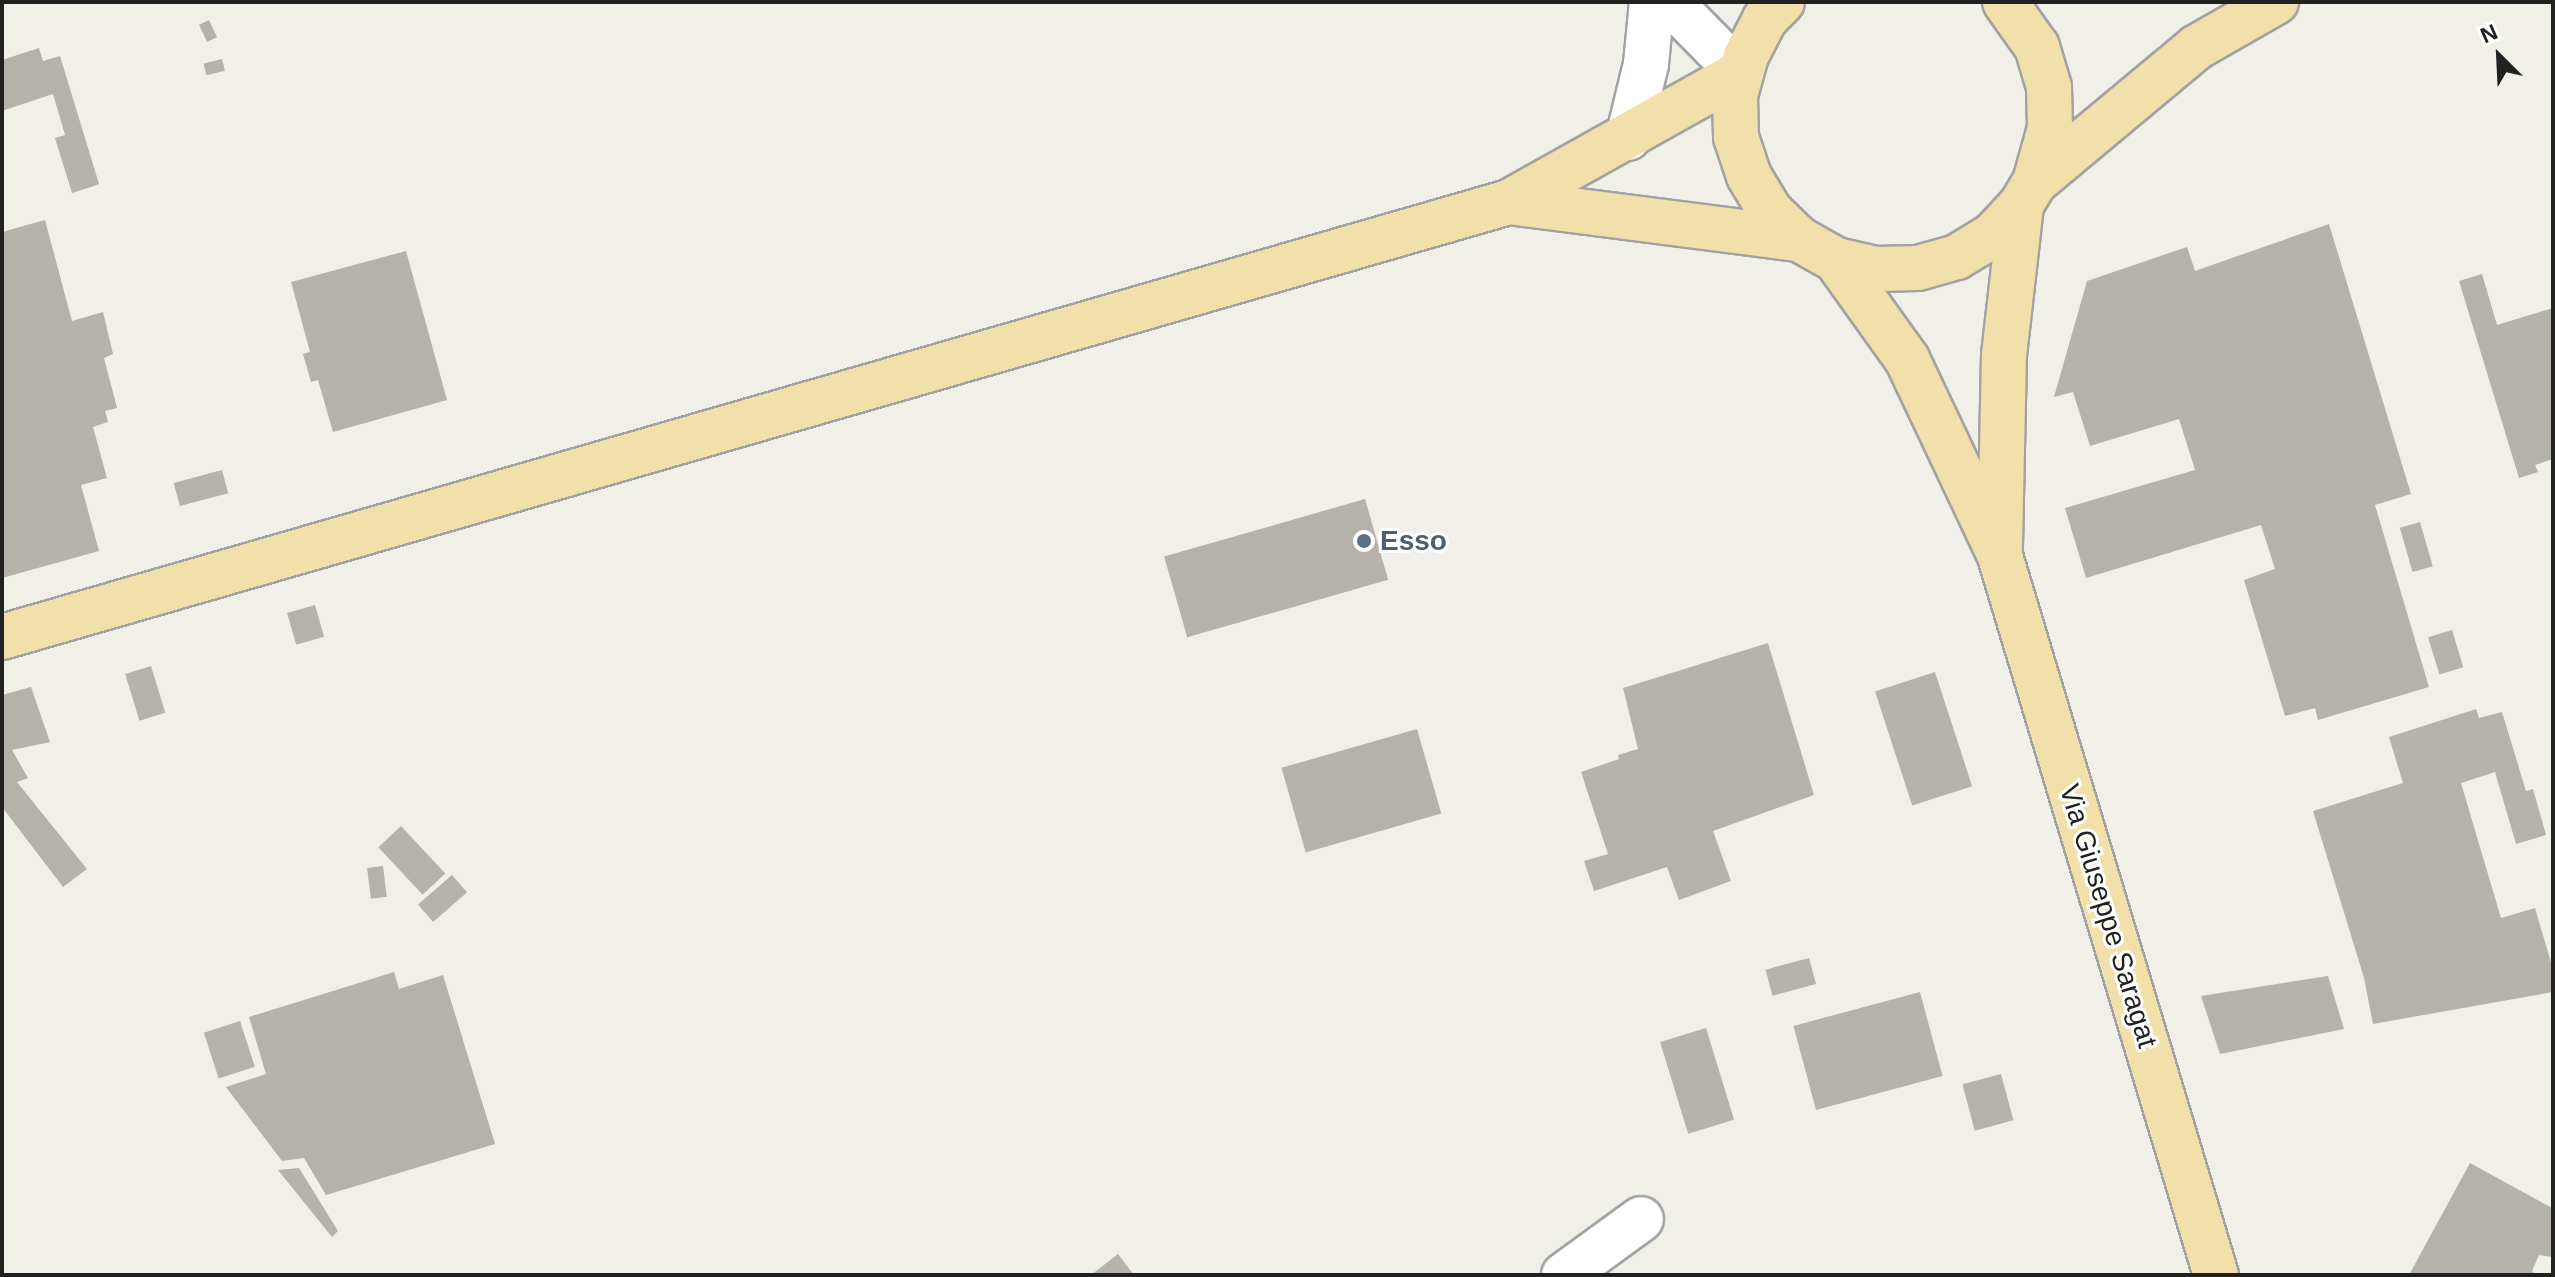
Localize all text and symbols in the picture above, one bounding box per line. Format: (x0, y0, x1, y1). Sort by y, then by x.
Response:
north arrow (2459, 16, 2539, 96)
text: N (2477, 19, 2501, 48)
place label: Esso (1380, 524, 1447, 558)
marker: Esso (1355, 532, 1373, 550)
street label: Via Giuseppe Saragat (2052, 780, 2164, 1052)

